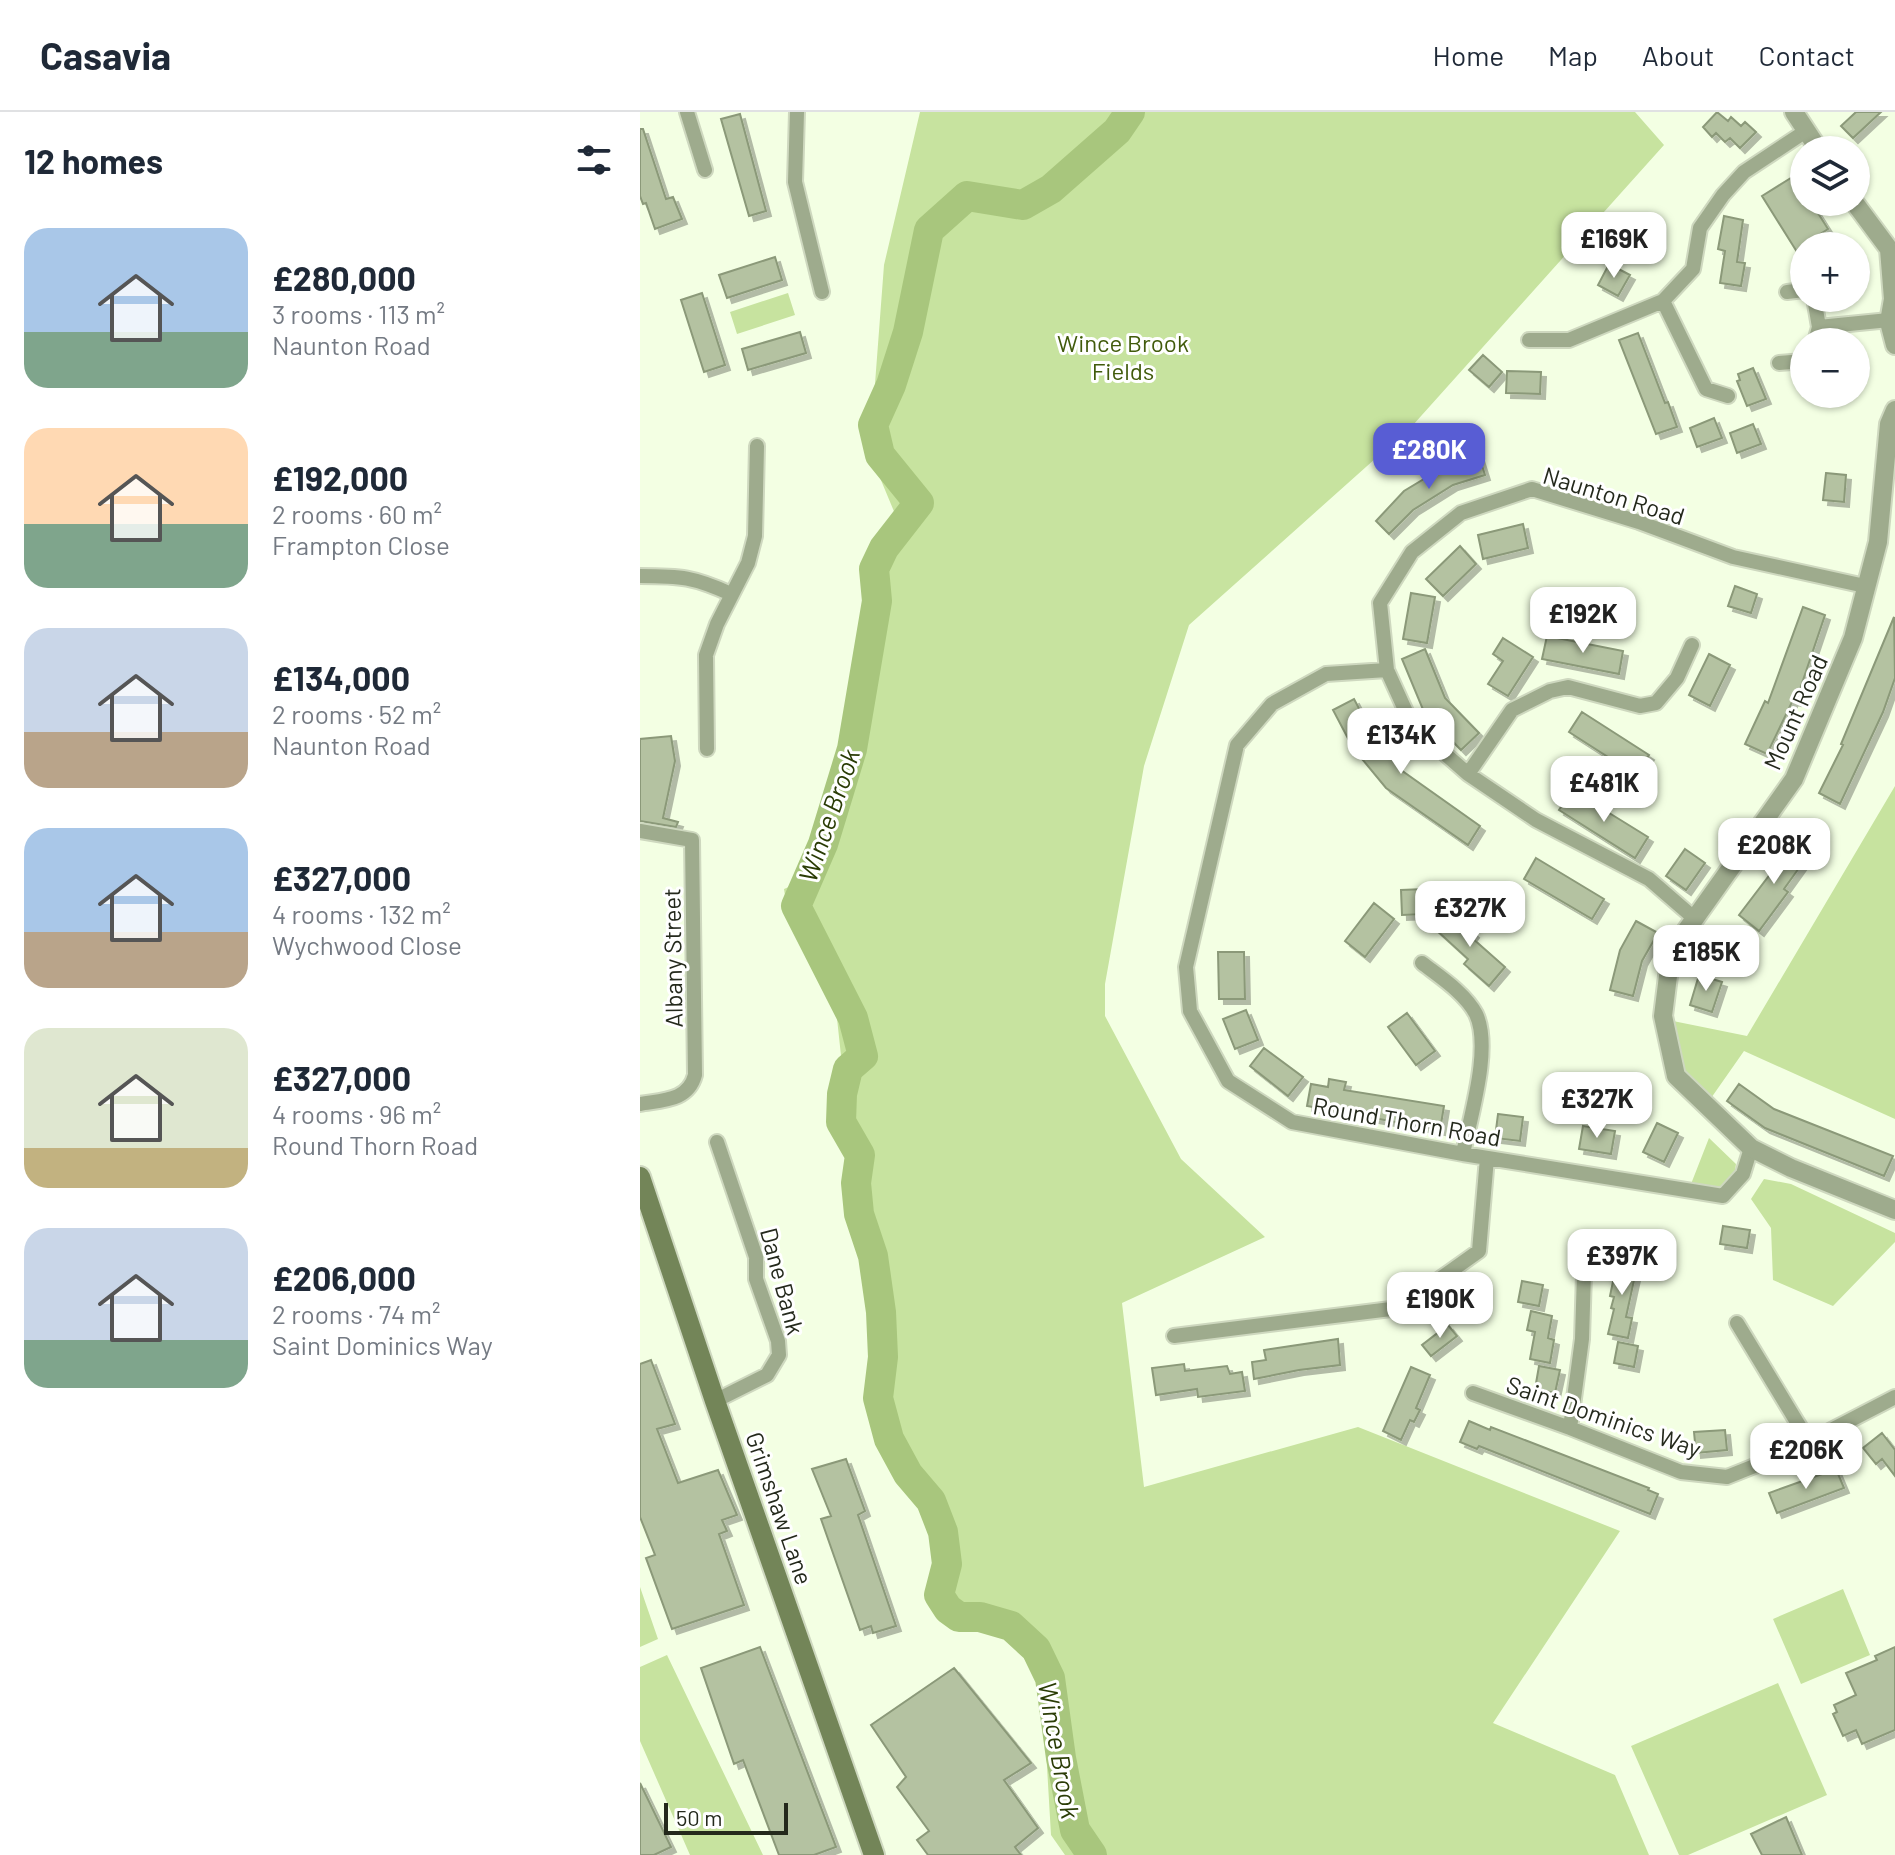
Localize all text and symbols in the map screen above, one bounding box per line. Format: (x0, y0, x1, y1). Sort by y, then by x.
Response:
text: Casavia (40, 32, 171, 78)
text: Home (1433, 38, 1504, 72)
text: Map (1548, 38, 1598, 72)
text: About (1642, 38, 1714, 72)
text: Contact (1758, 38, 1855, 72)
map controls (1790, 136, 1870, 408)
button: layers (1790, 136, 1870, 216)
icon: filters (572, 138, 616, 182)
text: 12 homes (24, 140, 163, 181)
pin: £169K (1558, 212, 1670, 280)
text: £169K (1579, 222, 1649, 253)
button: + (1790, 232, 1870, 312)
text: £280,000 (272, 257, 416, 298)
icon: home (88, 260, 184, 356)
text: 3 rooms · 113 m² (272, 298, 445, 329)
park label: Wince Brook Fields (1057, 328, 1189, 385)
button: − (1790, 328, 1870, 408)
text: Naunton Road (272, 329, 431, 360)
pin: £280K (1373, 423, 1485, 491)
text: £280K (1391, 433, 1467, 464)
text: £192,000 (272, 457, 408, 498)
icon: home (88, 460, 184, 556)
street label: Naunton Road (1540, 460, 1688, 530)
text: 2 rooms · 60 m² (272, 498, 442, 529)
text: Frampton Close (272, 529, 450, 560)
pin: £192K (1527, 587, 1639, 655)
text: £192K (1548, 597, 1618, 628)
street label: Mount Road (1757, 650, 1833, 774)
text: £134,000 (272, 657, 410, 698)
icon: home (88, 660, 184, 756)
text: 2 rooms · 52 m² (272, 698, 441, 729)
pin: £134K (1345, 708, 1457, 776)
text: £134K (1365, 718, 1437, 749)
text: Naunton Road (272, 729, 431, 760)
water label: Wince Brook (791, 744, 865, 886)
pin: £481K (1548, 756, 1660, 824)
text: £481K (1569, 766, 1639, 797)
pin: £208K (1718, 818, 1830, 886)
text: £208K (1736, 828, 1812, 859)
text: £327,000 (272, 857, 411, 898)
icon: home (88, 860, 184, 956)
pin: £327K (1414, 881, 1526, 949)
street label: Albany Street (656, 888, 688, 1028)
text: £327K (1433, 891, 1507, 922)
text: 4 rooms · 132 m² (272, 898, 451, 929)
pin: £185K (1650, 925, 1762, 993)
text: Wychwood Close (272, 929, 462, 960)
text: £185K (1671, 935, 1741, 966)
text: £327,000 (272, 1057, 411, 1098)
icon: home (88, 1060, 184, 1156)
pin: £327K (1541, 1072, 1653, 1140)
text: £327K (1560, 1082, 1634, 1113)
street label: Round Thorn Road (1311, 1090, 1503, 1152)
text: 4 rooms · 96 m² (272, 1098, 441, 1129)
text: Round Thorn Road (272, 1129, 478, 1160)
street label: Dane Bank (755, 1224, 811, 1338)
pin: £397K (1566, 1229, 1678, 1297)
text: £397K (1586, 1239, 1658, 1270)
text: £206,000 (272, 1257, 416, 1298)
icon: home (88, 1260, 184, 1356)
pin: £190K (1384, 1272, 1496, 1340)
text: £190K (1405, 1282, 1475, 1313)
text: 2 rooms · 74 m² (272, 1298, 440, 1329)
text: Saint Dominics Way (272, 1329, 493, 1360)
street label: Saint Dominics Way (1503, 1369, 1705, 1463)
pin: £206K (1750, 1423, 1862, 1491)
street label: Grimshaw Lane (740, 1428, 820, 1588)
text: £206K (1768, 1433, 1844, 1464)
water label: Wince Brook (1033, 1679, 1087, 1821)
scale bar (664, 1799, 788, 1835)
text: 50 m (676, 1804, 722, 1830)

